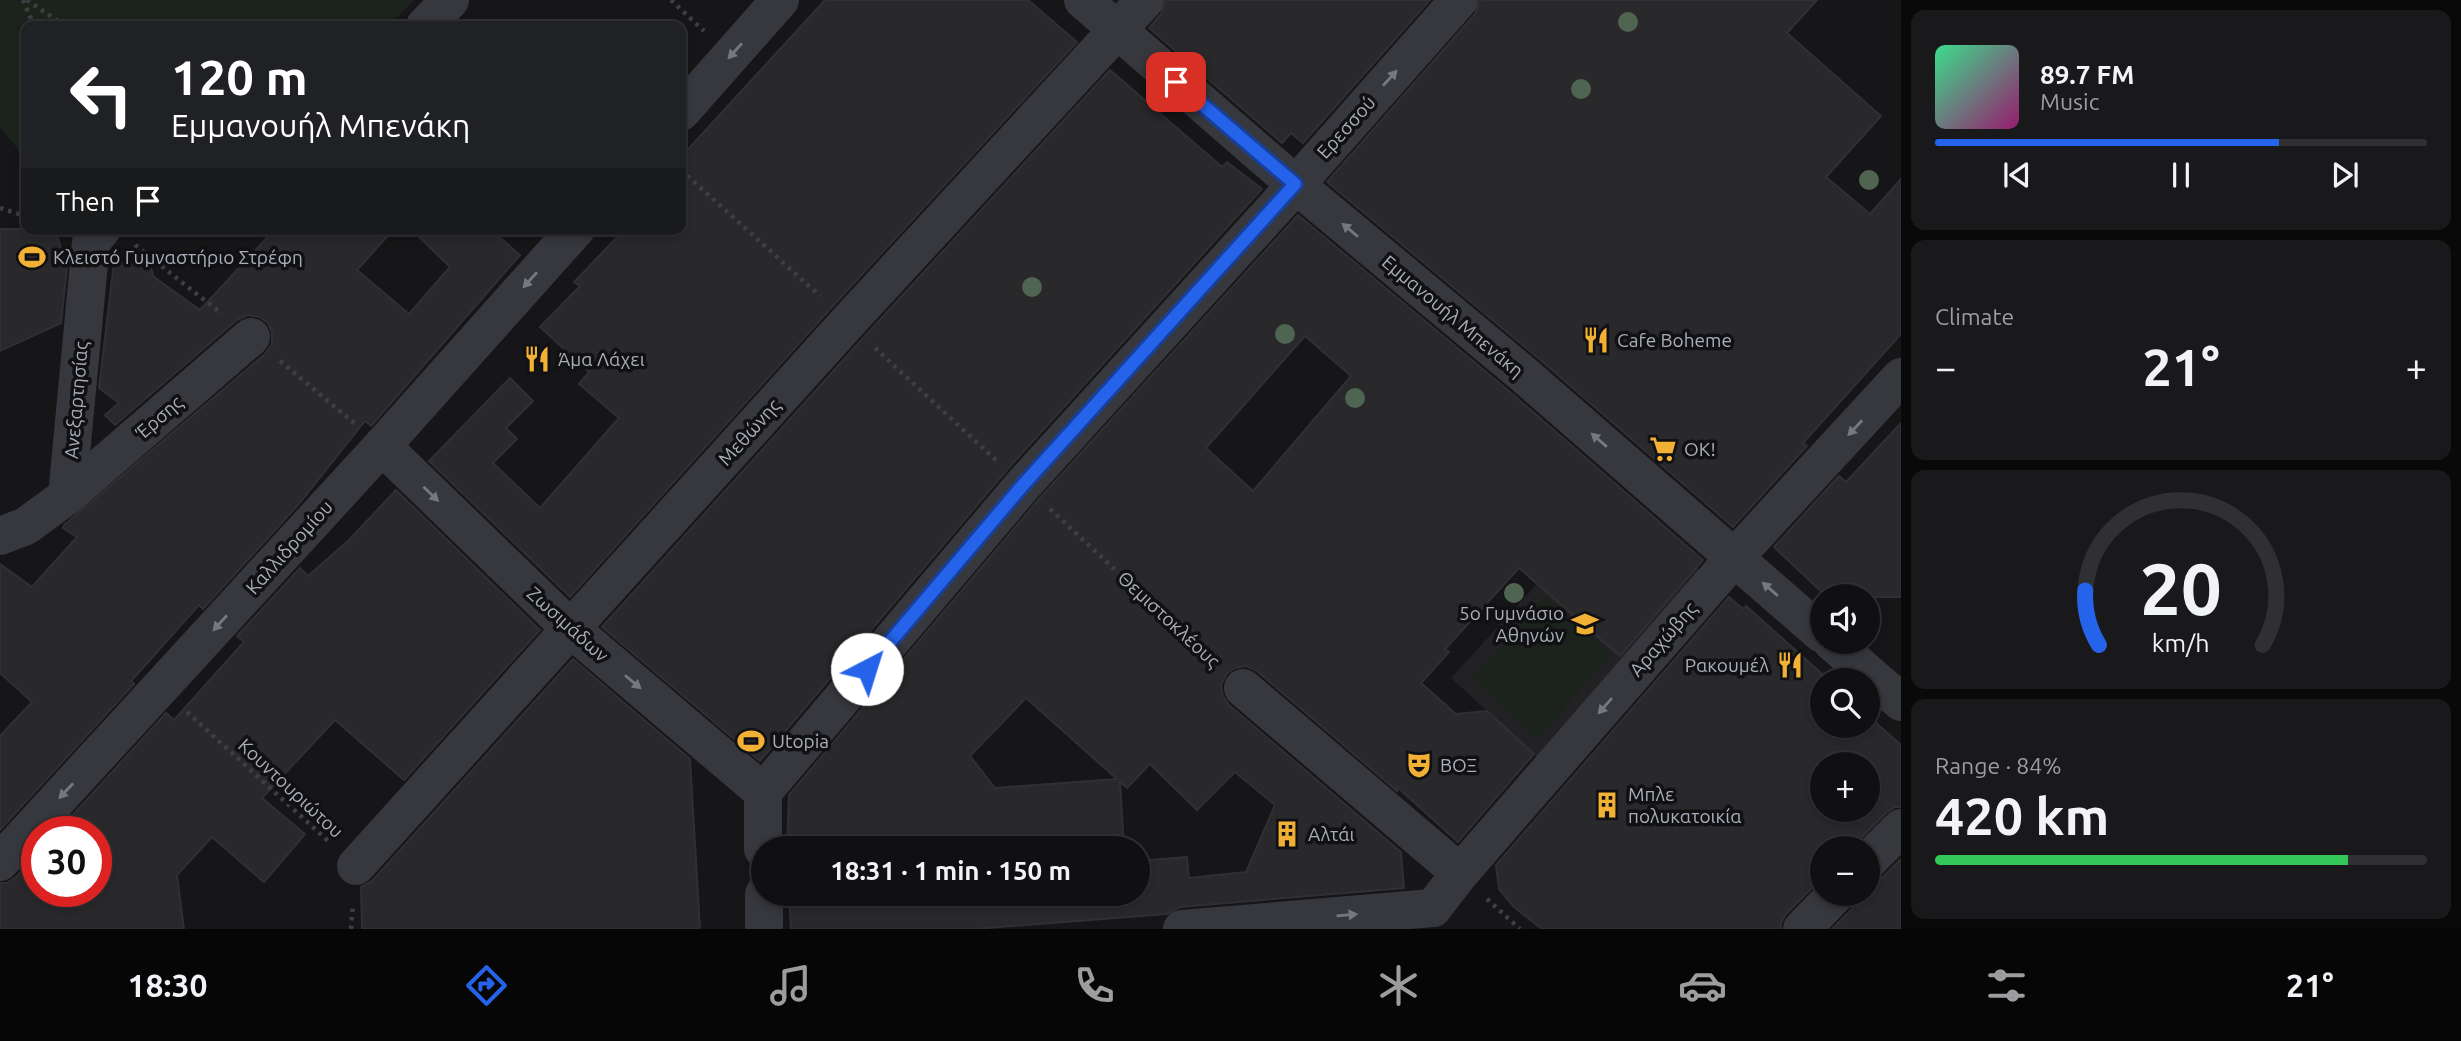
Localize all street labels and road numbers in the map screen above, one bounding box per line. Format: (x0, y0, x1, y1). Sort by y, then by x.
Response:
street label: Ερεσσού (1312, 91, 1380, 163)
street label: Εμμανουήλ Μπενάκη (1378, 250, 1528, 382)
street label: Ανεξαρτησίας (60, 340, 92, 460)
street label: Έρσης (131, 391, 187, 444)
street label: Μεθώνης (713, 394, 785, 470)
street label: Καλλιδρομίου (241, 496, 337, 598)
street label: Θεμιστοκλέους (1114, 566, 1225, 672)
street label: Ζωσιμάδων (523, 582, 613, 666)
street label: Αραχώβης (1625, 597, 1701, 681)
street label: Κουντουριώτου (234, 734, 348, 842)

